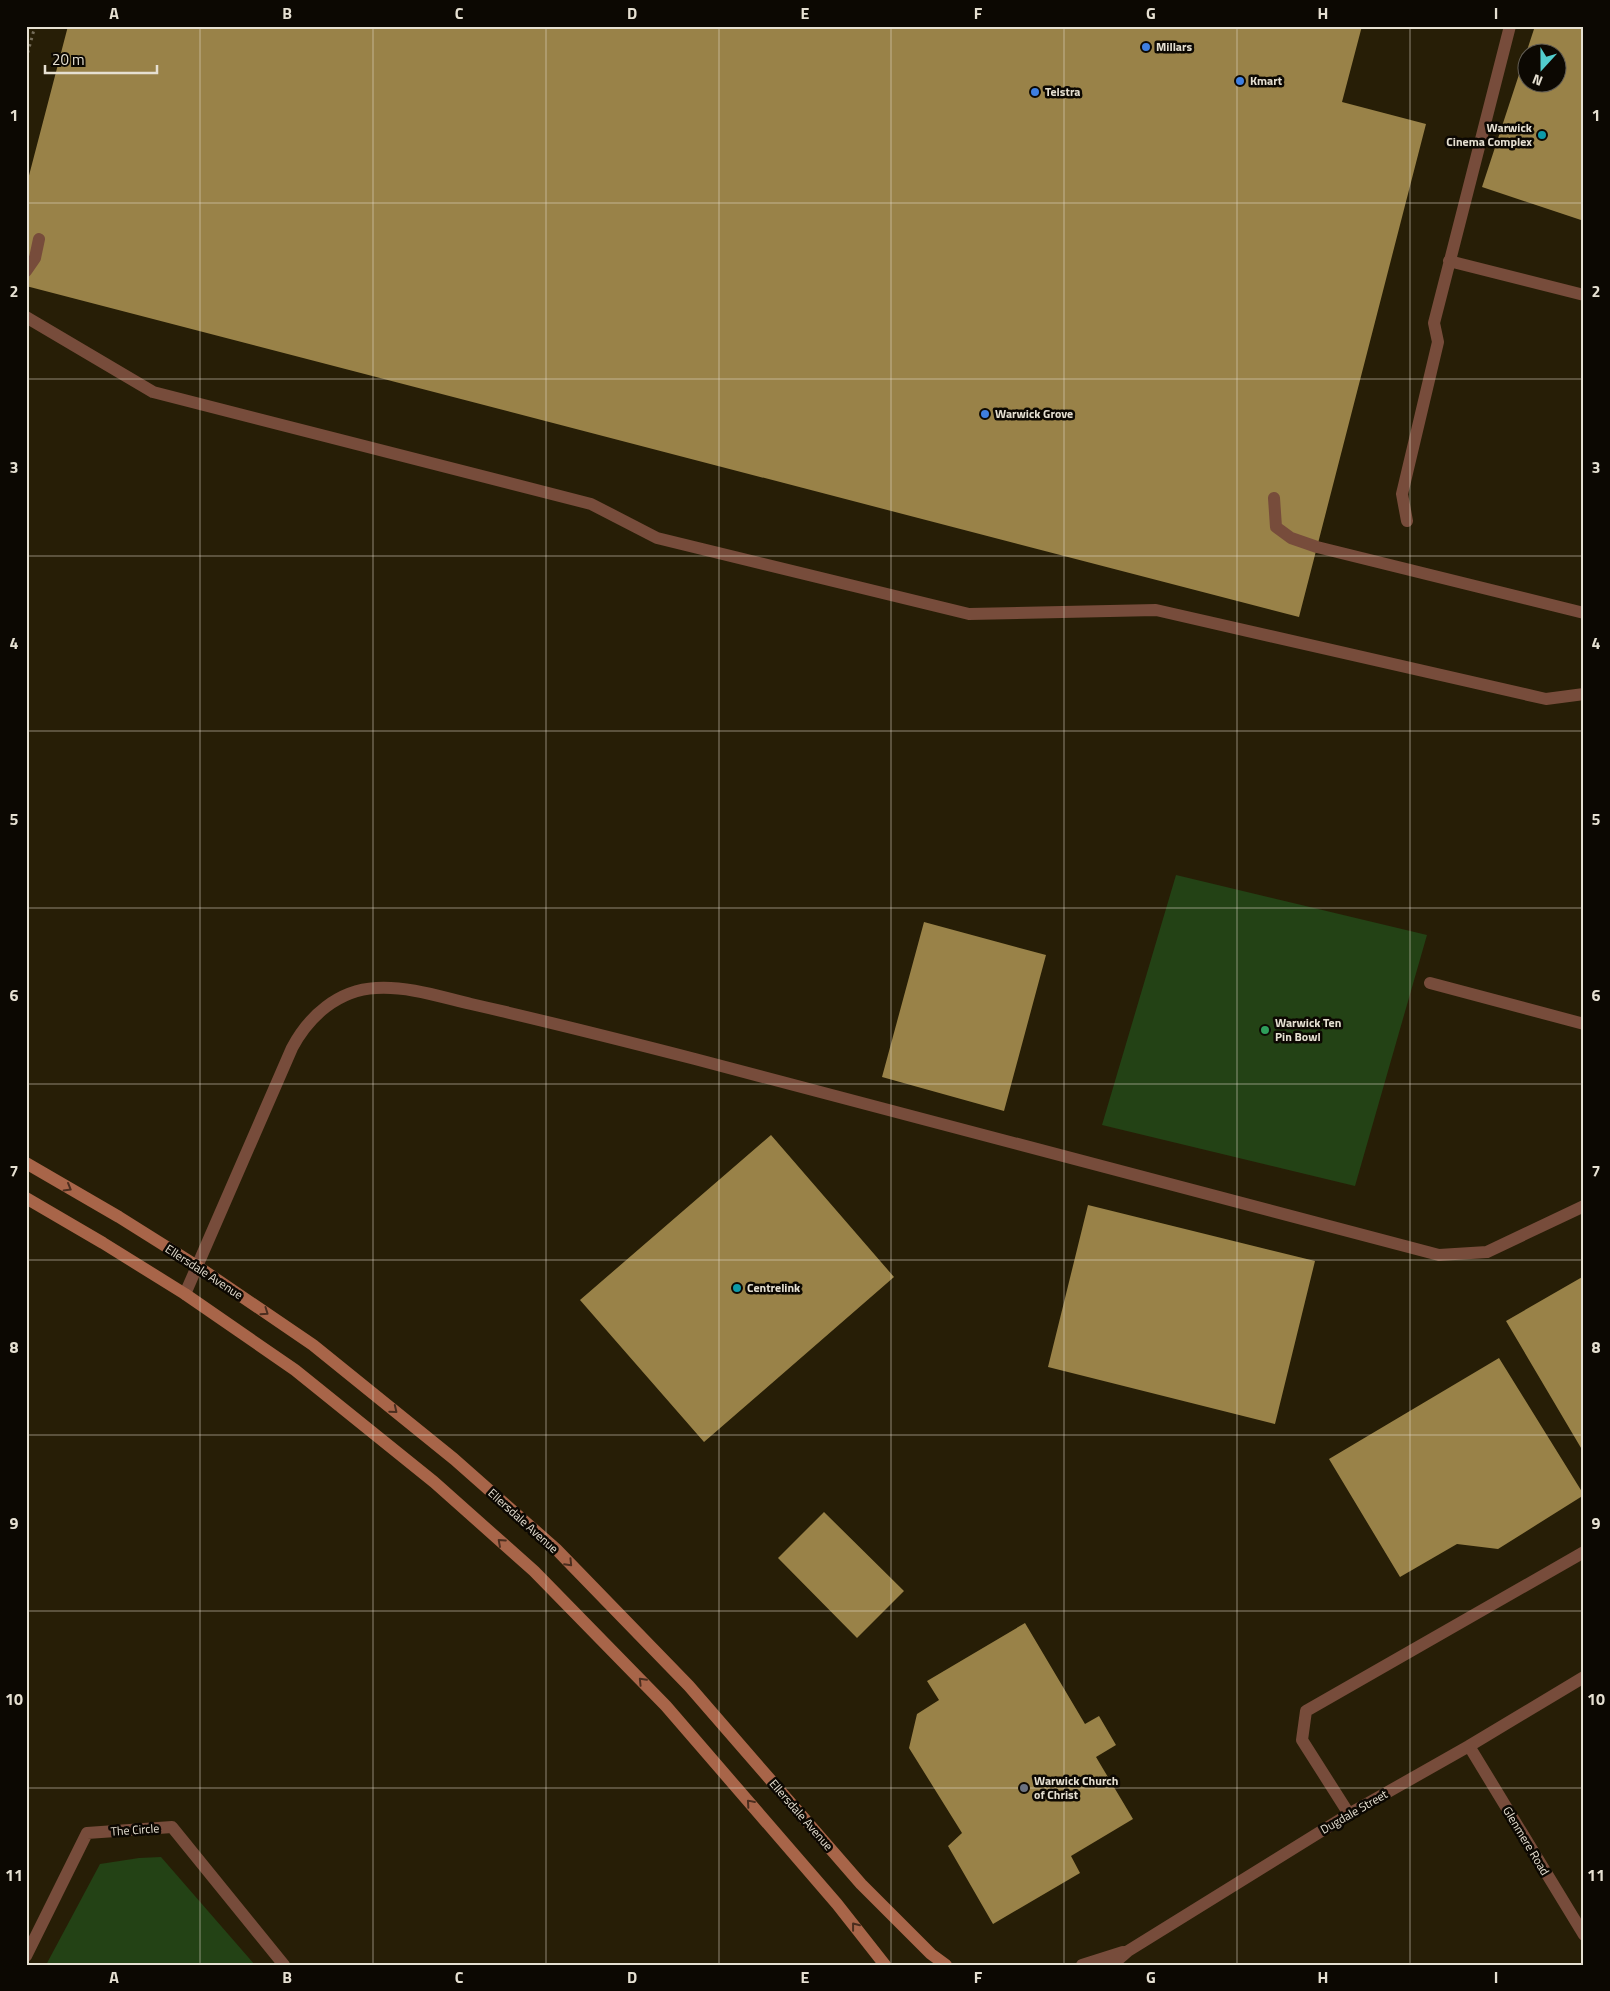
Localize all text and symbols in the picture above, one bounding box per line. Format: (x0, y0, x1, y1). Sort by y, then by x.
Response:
text: A (109, 1, 119, 25)
text: B (282, 1, 292, 25)
text: C (455, 1, 464, 25)
text: D (627, 1, 637, 25)
text: E (801, 1, 810, 25)
text: F (974, 1, 983, 25)
text: G (1146, 1, 1156, 25)
text: H (1318, 1, 1328, 25)
text: I (1494, 1, 1498, 25)
place label: Millars (1156, 37, 1192, 56)
marker: Millars (1140, 41, 1152, 53)
scale bar (45, 42, 158, 74)
north arrow (1518, 42, 1568, 92)
text: 20 m (52, 48, 85, 71)
text: N (1529, 69, 1545, 92)
place label: Kmart (1250, 71, 1283, 90)
marker: Kmart (1234, 75, 1246, 87)
place label: Telstra (1045, 82, 1080, 101)
marker: Telstra (1029, 86, 1041, 98)
text: 1 (10, 103, 18, 127)
text: 1 (1592, 103, 1600, 127)
place label: Warwick Cinema Complex (1446, 118, 1533, 151)
marker: Warwick Cinema Complex (1536, 129, 1548, 141)
text: 2 (10, 279, 18, 303)
text: 2 (1592, 279, 1600, 303)
place label: Warwick Grove (995, 404, 1073, 423)
marker: Warwick Grove (979, 408, 991, 420)
text: 3 (10, 455, 18, 479)
text: 3 (1592, 455, 1600, 479)
text: 4 (10, 631, 19, 655)
text: 4 (1592, 631, 1601, 655)
text: 5 (10, 807, 19, 831)
text: 5 (1592, 807, 1601, 831)
text: 6 (10, 983, 19, 1007)
text: 6 (1592, 983, 1601, 1007)
place label: Warwick Ten Pin Bowl (1275, 1013, 1341, 1046)
marker: Warwick Ten Pin Bowl (1259, 1024, 1271, 1036)
text: 7 (10, 1159, 18, 1183)
text: 7 (1592, 1159, 1600, 1183)
one-way arrow (63, 1181, 72, 1191)
street label: Ellersdale Avenue (162, 1239, 247, 1304)
place label: Centrelink (747, 1278, 801, 1297)
marker: Centrelink (731, 1282, 743, 1294)
one-way arrow (259, 1306, 268, 1315)
text: 8 (10, 1335, 19, 1359)
text: 8 (1592, 1335, 1601, 1359)
one-way arrow (388, 1405, 397, 1413)
street label: Ellersdale Avenue (484, 1484, 563, 1558)
text: 9 (10, 1511, 19, 1535)
text: 9 (1592, 1511, 1601, 1535)
one-way arrow (498, 1539, 507, 1548)
one-way arrow (563, 1557, 572, 1566)
one-way arrow (639, 1678, 648, 1687)
text: 10 (5, 1687, 23, 1711)
text: 10 (1587, 1687, 1605, 1711)
place label: Warwick Church of Christ (1034, 1771, 1118, 1804)
street label: Ellersdale Avenue (765, 1775, 838, 1855)
marker: Warwick Church of Christ (1018, 1782, 1030, 1794)
street label: Dugdale Street (1316, 1784, 1392, 1839)
one-way arrow (746, 1799, 755, 1808)
street label: Glenmere Road (1498, 1803, 1555, 1879)
street label: The Circle (110, 1818, 160, 1841)
text: 11 (5, 1863, 23, 1887)
text: 11 (1587, 1863, 1605, 1887)
one-way arrow (852, 1923, 860, 1932)
text: A (109, 1965, 119, 1989)
text: B (282, 1965, 292, 1989)
text: C (455, 1965, 464, 1989)
text: D (627, 1965, 637, 1989)
text: E (801, 1965, 810, 1989)
text: F (974, 1965, 983, 1989)
text: G (1146, 1965, 1156, 1989)
text: H (1318, 1965, 1328, 1989)
text: I (1494, 1965, 1498, 1989)

